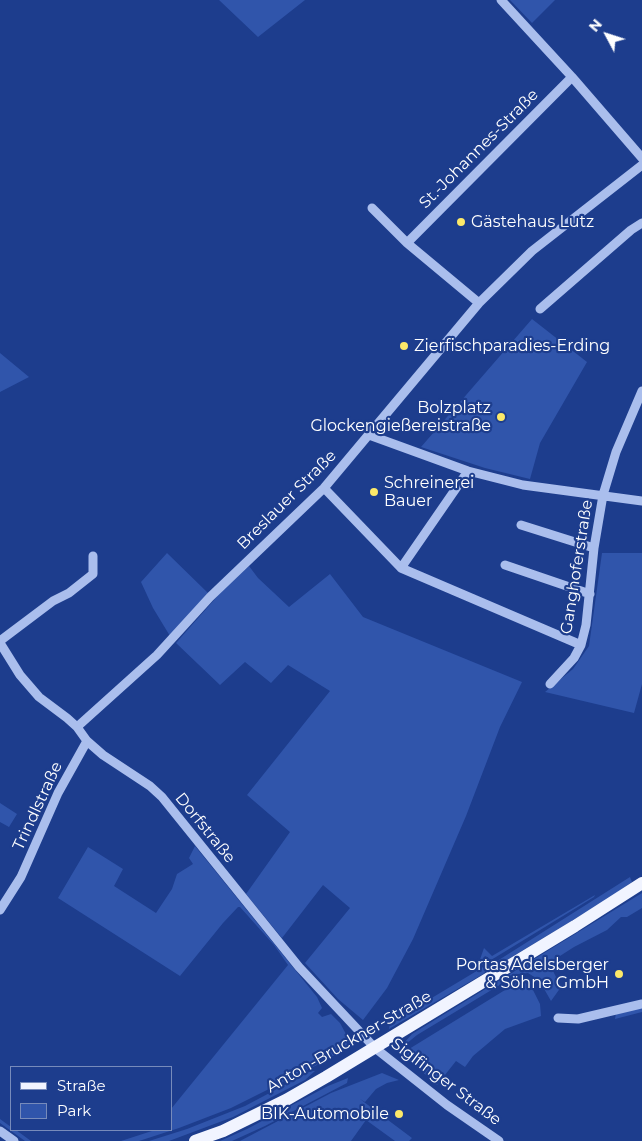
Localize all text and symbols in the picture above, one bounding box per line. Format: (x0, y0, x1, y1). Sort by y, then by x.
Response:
north arrow (582, 10, 632, 60)
text: N (585, 15, 606, 35)
street label: St.-Johannes-Straße (415, 85, 543, 213)
place label: Gästehaus Lutz (471, 212, 594, 232)
marker: Gästehaus Lutz (455, 216, 467, 228)
place label: Zierfischparadies-Erding (414, 336, 610, 356)
marker: Zierfischparadies-Erding (398, 340, 410, 352)
place label: Bolzplatz Glockengießereistraße (310, 398, 491, 436)
marker: Bolzplatz Glockengießereistraße (495, 411, 507, 423)
street label: Breslauer Straße (233, 446, 341, 554)
place label: Schreinerei Bauer (384, 473, 474, 511)
marker: Schreinerei Bauer (368, 486, 380, 498)
street label: Ganghoferstraße (557, 499, 597, 635)
street label: Trindlstraße (9, 759, 67, 853)
street label: Dorfstraße (171, 789, 239, 867)
place label: Portas Adelsberger & Söhne GmbH (456, 955, 609, 993)
marker: Portas Adelsberger & Söhne GmbH (613, 968, 625, 980)
street label: Anton-Bruckner-Straße (263, 987, 435, 1097)
street label: Siglfinger Straße (387, 1034, 505, 1130)
legend (10, 1066, 172, 1131)
text: Straße (57, 1076, 106, 1095)
text: Park (57, 1101, 91, 1120)
place label: BIK-Automobile (261, 1104, 389, 1124)
marker: BIK-Automobile (393, 1108, 405, 1120)

